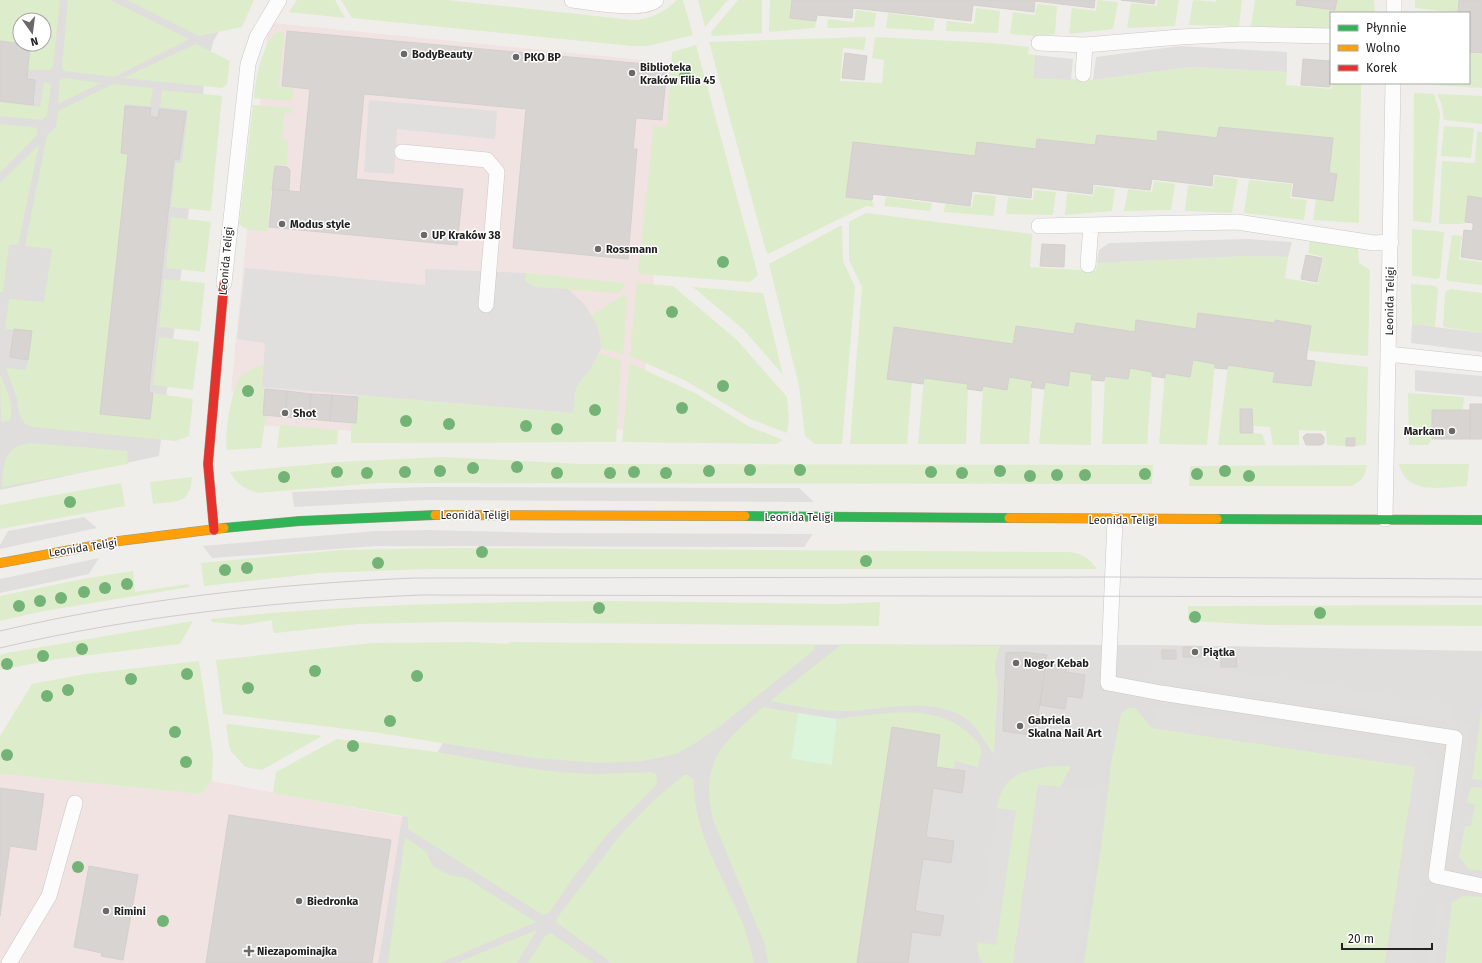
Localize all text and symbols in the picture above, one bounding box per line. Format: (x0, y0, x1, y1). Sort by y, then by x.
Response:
north arrow (12, 12, 52, 52)
legend (1330, 12, 1470, 84)
text: Płynnie (1366, 21, 1407, 35)
text: N (29, 34, 39, 48)
text: Wolno (1366, 41, 1400, 55)
place label: BodyBeauty (412, 48, 473, 61)
marker: BodyBeauty (399, 49, 409, 59)
place label: PKO BP (524, 51, 561, 64)
marker: PKO BP (511, 52, 521, 62)
place label: Biblioteka Kraków Filia 45 (640, 61, 715, 87)
text: Korek (1366, 61, 1398, 75)
marker: Biblioteka Kraków Filia 45 (627, 68, 637, 78)
place label: Modus style (290, 218, 350, 231)
marker: Modus style (277, 219, 287, 229)
street label: Leonida Teligi (217, 226, 235, 296)
place label: UP Kraków 38 (432, 229, 501, 242)
marker: UP Kraków 38 (419, 230, 429, 240)
place label: Rossmann (606, 243, 658, 256)
marker: Rossmann (593, 244, 603, 254)
street label: Leonida Teligi (1383, 266, 1397, 336)
place label: Shot (293, 407, 317, 420)
marker: Shot (280, 408, 290, 418)
place label: Markam (1404, 425, 1444, 438)
marker: Markam (1447, 426, 1457, 436)
street label: Leonida Teligi (441, 509, 509, 522)
street label: Leonida Teligi (765, 511, 833, 524)
street label: Leonida Teligi (1089, 514, 1157, 527)
street label: Leonida Teligi (48, 536, 118, 560)
place label: Piątka (1203, 646, 1235, 660)
marker: Piątka (1190, 647, 1200, 657)
place label: Nogor Kebab (1024, 657, 1089, 670)
marker: Nogor Kebab (1011, 658, 1021, 668)
place label: Gabriela Skalna Nail Art (1028, 714, 1103, 740)
marker: Gabriela Skalna Nail Art (1015, 721, 1025, 731)
place label: Biedronka (307, 895, 358, 908)
marker: Biedronka (294, 896, 304, 906)
place label: Rimini (114, 905, 146, 918)
marker: Rimini (101, 906, 111, 916)
scale bar (1342, 925, 1432, 951)
text: 20 m (1348, 932, 1374, 946)
place label: Niezapominajka (257, 945, 337, 958)
marker: Niezapominajka (244, 946, 254, 956)

